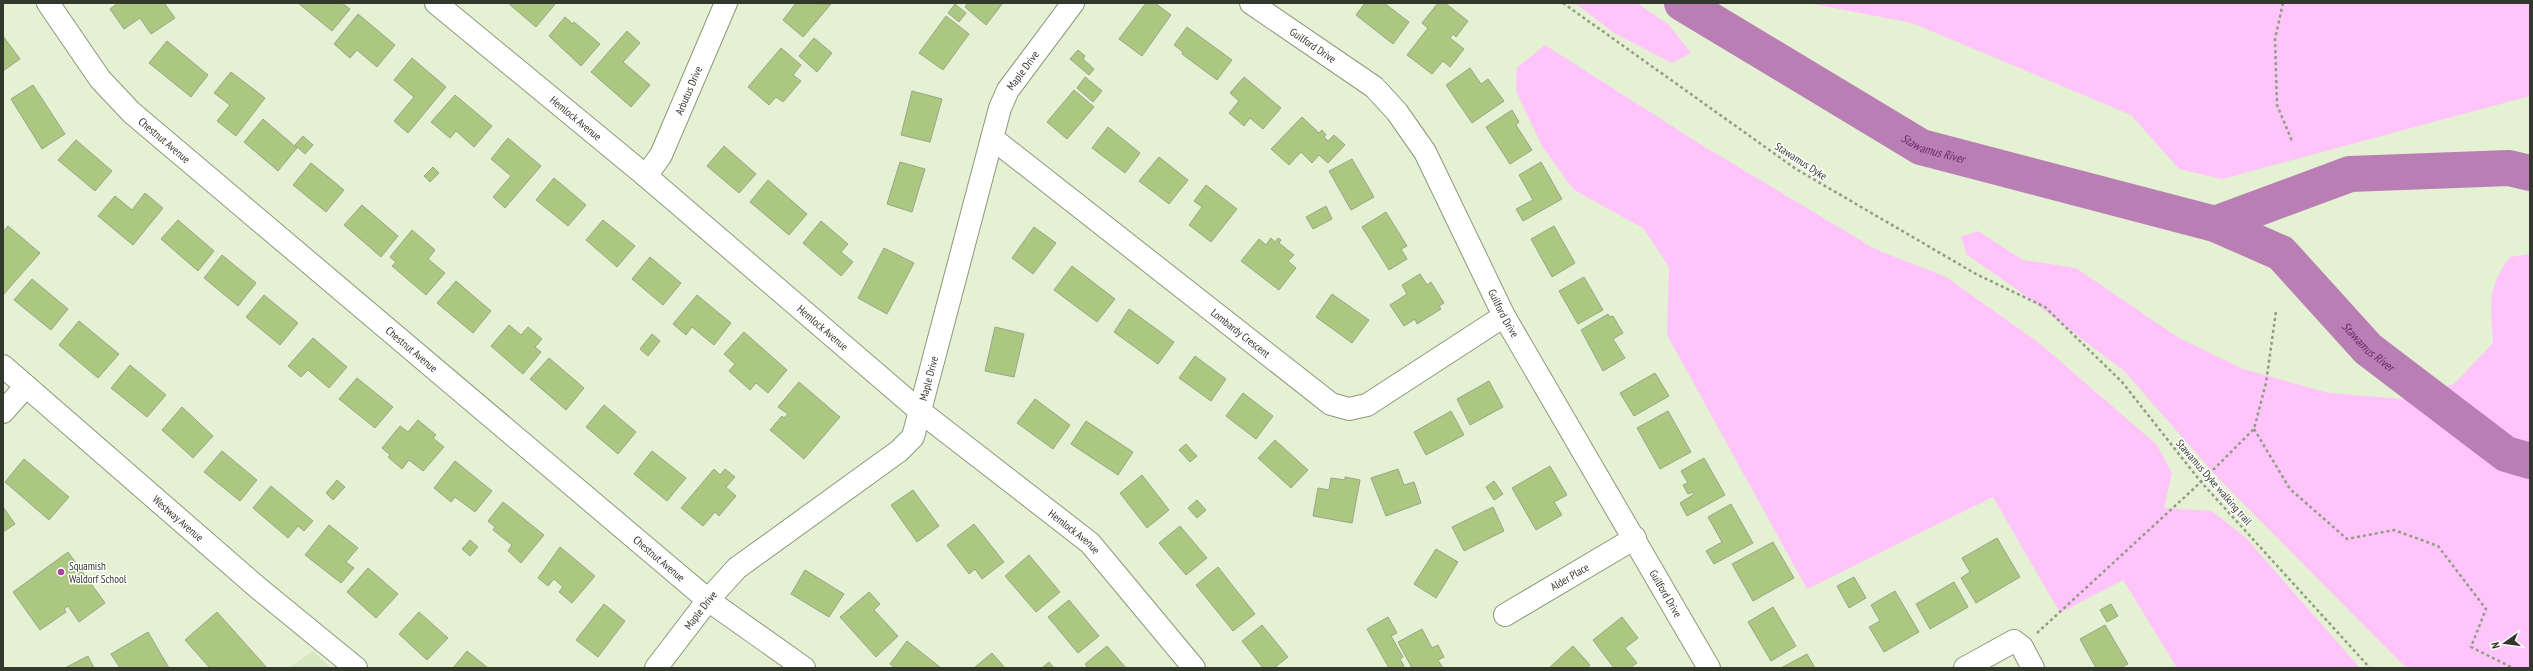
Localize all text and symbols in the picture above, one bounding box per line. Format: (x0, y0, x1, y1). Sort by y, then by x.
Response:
street label: Guilford Drive (1287, 25, 1339, 66)
street label: Maple Drive (1003, 47, 1042, 93)
street label: Arbutus Drive (672, 64, 705, 117)
street label: Hemlock Avenue (547, 93, 605, 144)
street label: Chestnut Avenue (135, 114, 194, 166)
water label: Stawamus River (1899, 130, 1968, 166)
street label: Stawamus Dyke (1772, 139, 1830, 183)
street label: Guilford Drive (1485, 287, 1522, 340)
street label: Hemlock Avenue (794, 302, 851, 354)
street label: Lombardy Crescent (1208, 305, 1273, 361)
water label: Stawamus River (2339, 318, 2399, 375)
street label: Chestnut Avenue (383, 323, 441, 376)
street label: Maple Drive (916, 354, 941, 402)
street label: Stawamus Dyke walking trail (2173, 436, 2255, 528)
street label: Westway Avenue (150, 492, 207, 545)
street label: Hemlock Avenue (1046, 506, 1103, 557)
street label: Chestnut Avenue (630, 533, 688, 585)
place label: Squamish Waldorf School (69, 559, 127, 586)
street label: Alder Place (1548, 560, 1592, 594)
marker: Squamish Waldorf School (56, 567, 66, 577)
street label: Guilford Drive (1646, 567, 1685, 620)
street label: Maple Drive (681, 587, 720, 632)
north arrow (2485, 623, 2525, 663)
text: N (2488, 641, 2503, 650)

